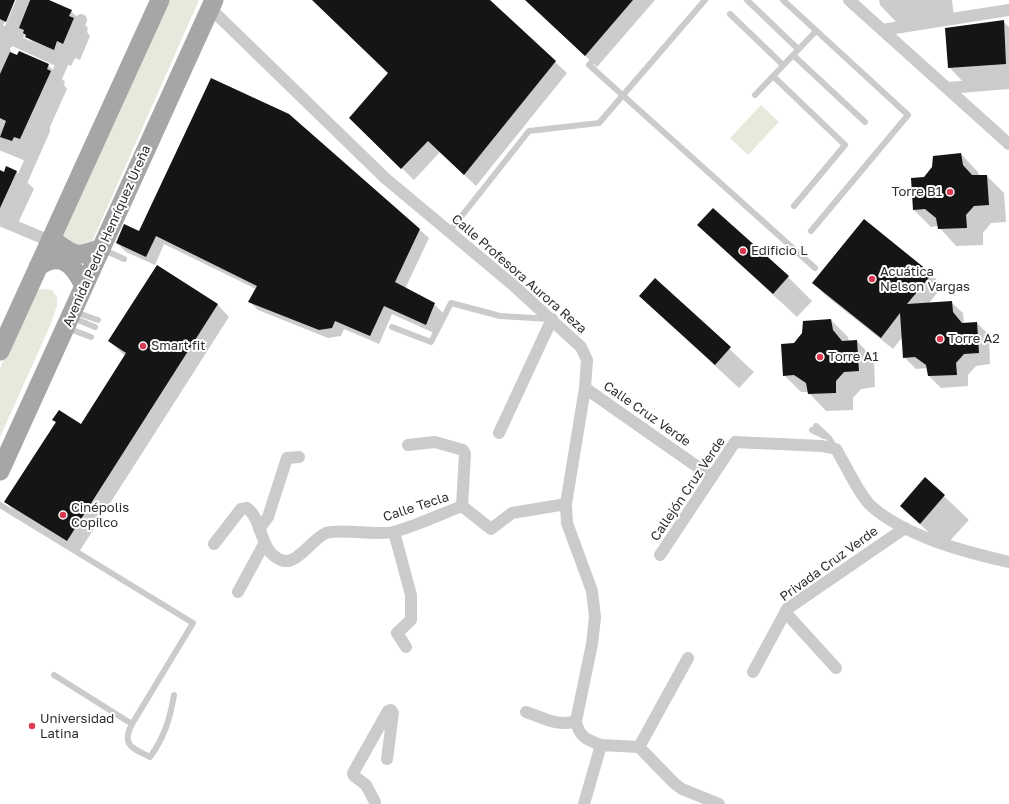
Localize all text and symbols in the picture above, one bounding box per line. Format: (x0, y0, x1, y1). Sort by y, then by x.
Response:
street label: Avenida Pedro Henríquez Ureña (60, 143, 154, 329)
place label: Torre B1 (891, 184, 942, 200)
marker: Torre B1 (945, 187, 955, 197)
street label: Calle Profesora Aurora Reza (448, 211, 590, 337)
place label: Edificio L (751, 243, 808, 259)
marker: Edificio L (738, 246, 748, 256)
place label: Acuática Nelson Vargas (880, 264, 970, 295)
marker: Acuática Nelson Vargas (867, 274, 877, 284)
place label: Torre A2 (948, 331, 1000, 347)
marker: Torre A2 (935, 334, 945, 344)
place label: Smart fit (151, 338, 205, 354)
marker: Smart fit (138, 341, 148, 351)
place label: Torre A1 (828, 349, 879, 365)
marker: Torre A1 (815, 352, 825, 362)
street label: Calle Cruz Verde (600, 378, 694, 450)
street label: Callejón Cruz Verde (647, 434, 729, 544)
street label: Calle Tecla (381, 489, 451, 525)
place label: Cinépolis Copilco (71, 500, 129, 531)
marker: Cinépolis Copilco (58, 510, 68, 520)
street label: Privada Cruz Verde (777, 523, 881, 605)
place label: Universidad Latina (40, 711, 114, 742)
marker: Universidad Latina (27, 721, 37, 731)

